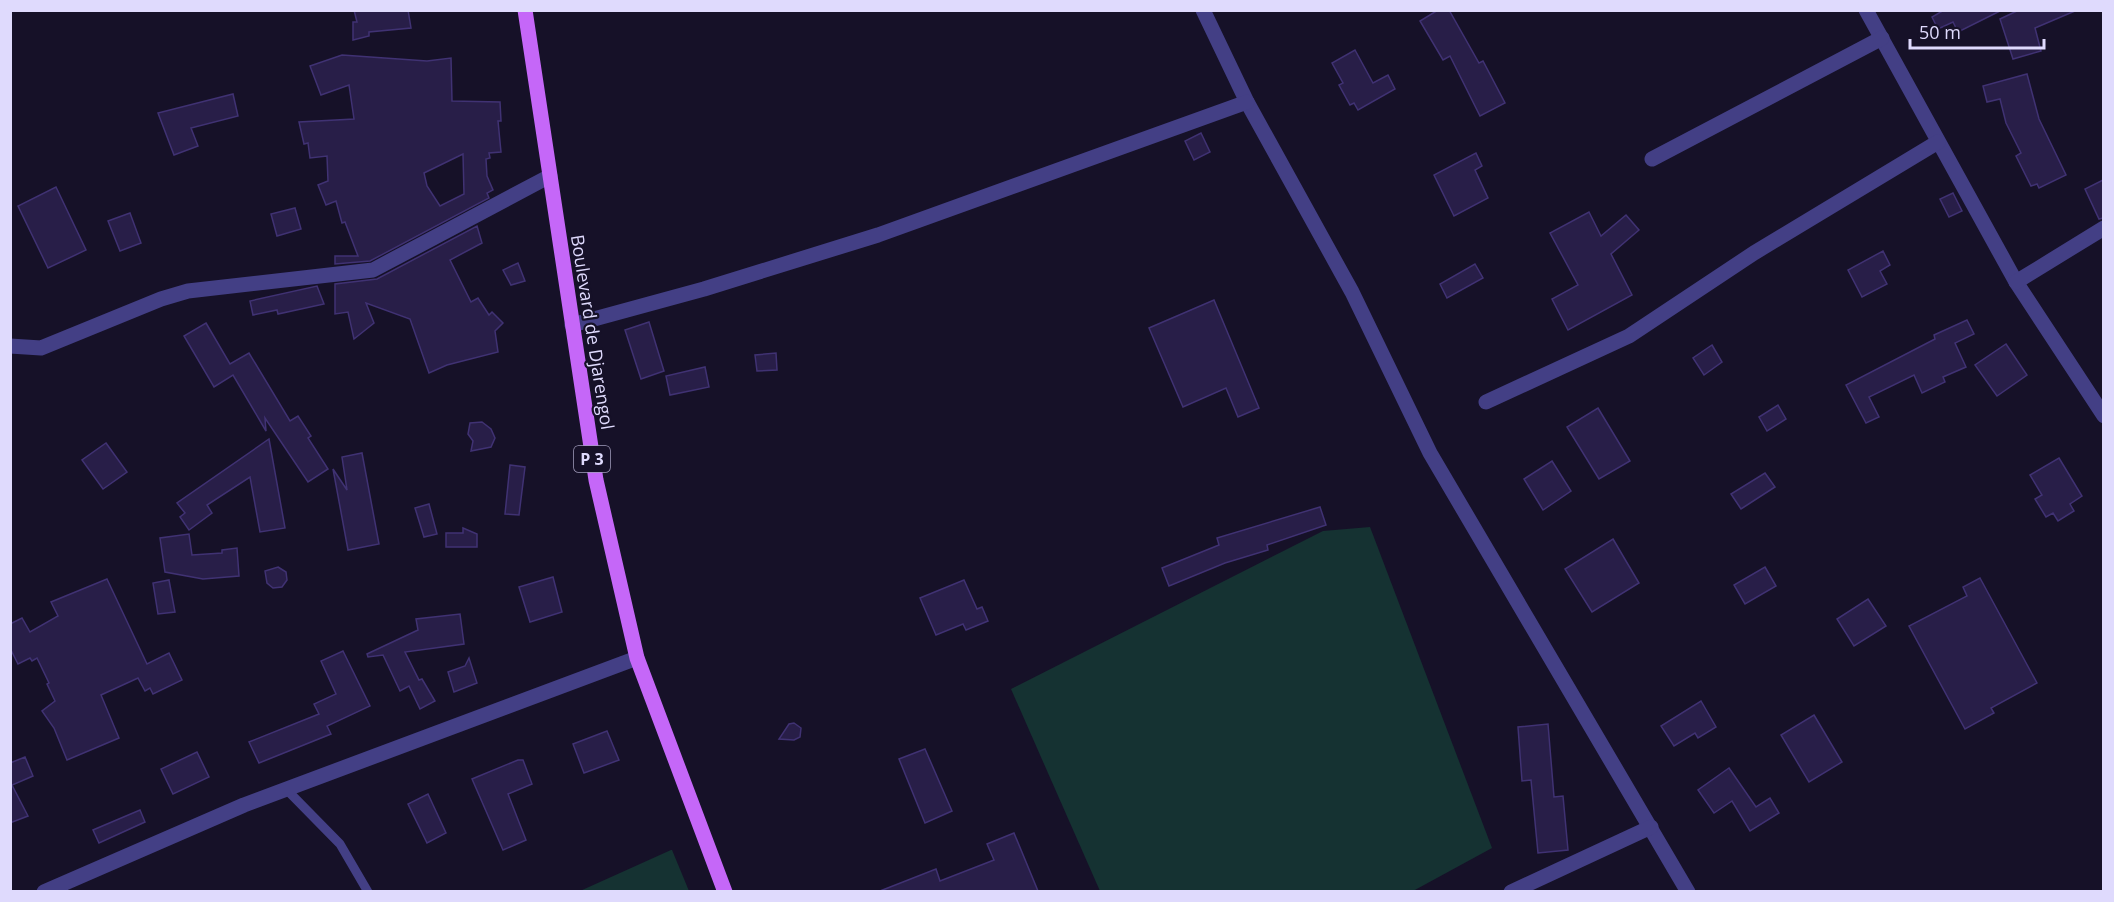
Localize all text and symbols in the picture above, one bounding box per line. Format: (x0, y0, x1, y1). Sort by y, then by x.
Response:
scale bar (1910, 12, 2044, 50)
text: 50 m (1919, 20, 1961, 44)
street label: Boulevard de Djarengol (566, 233, 620, 431)
road number: P 3 (574, 446, 610, 472)

